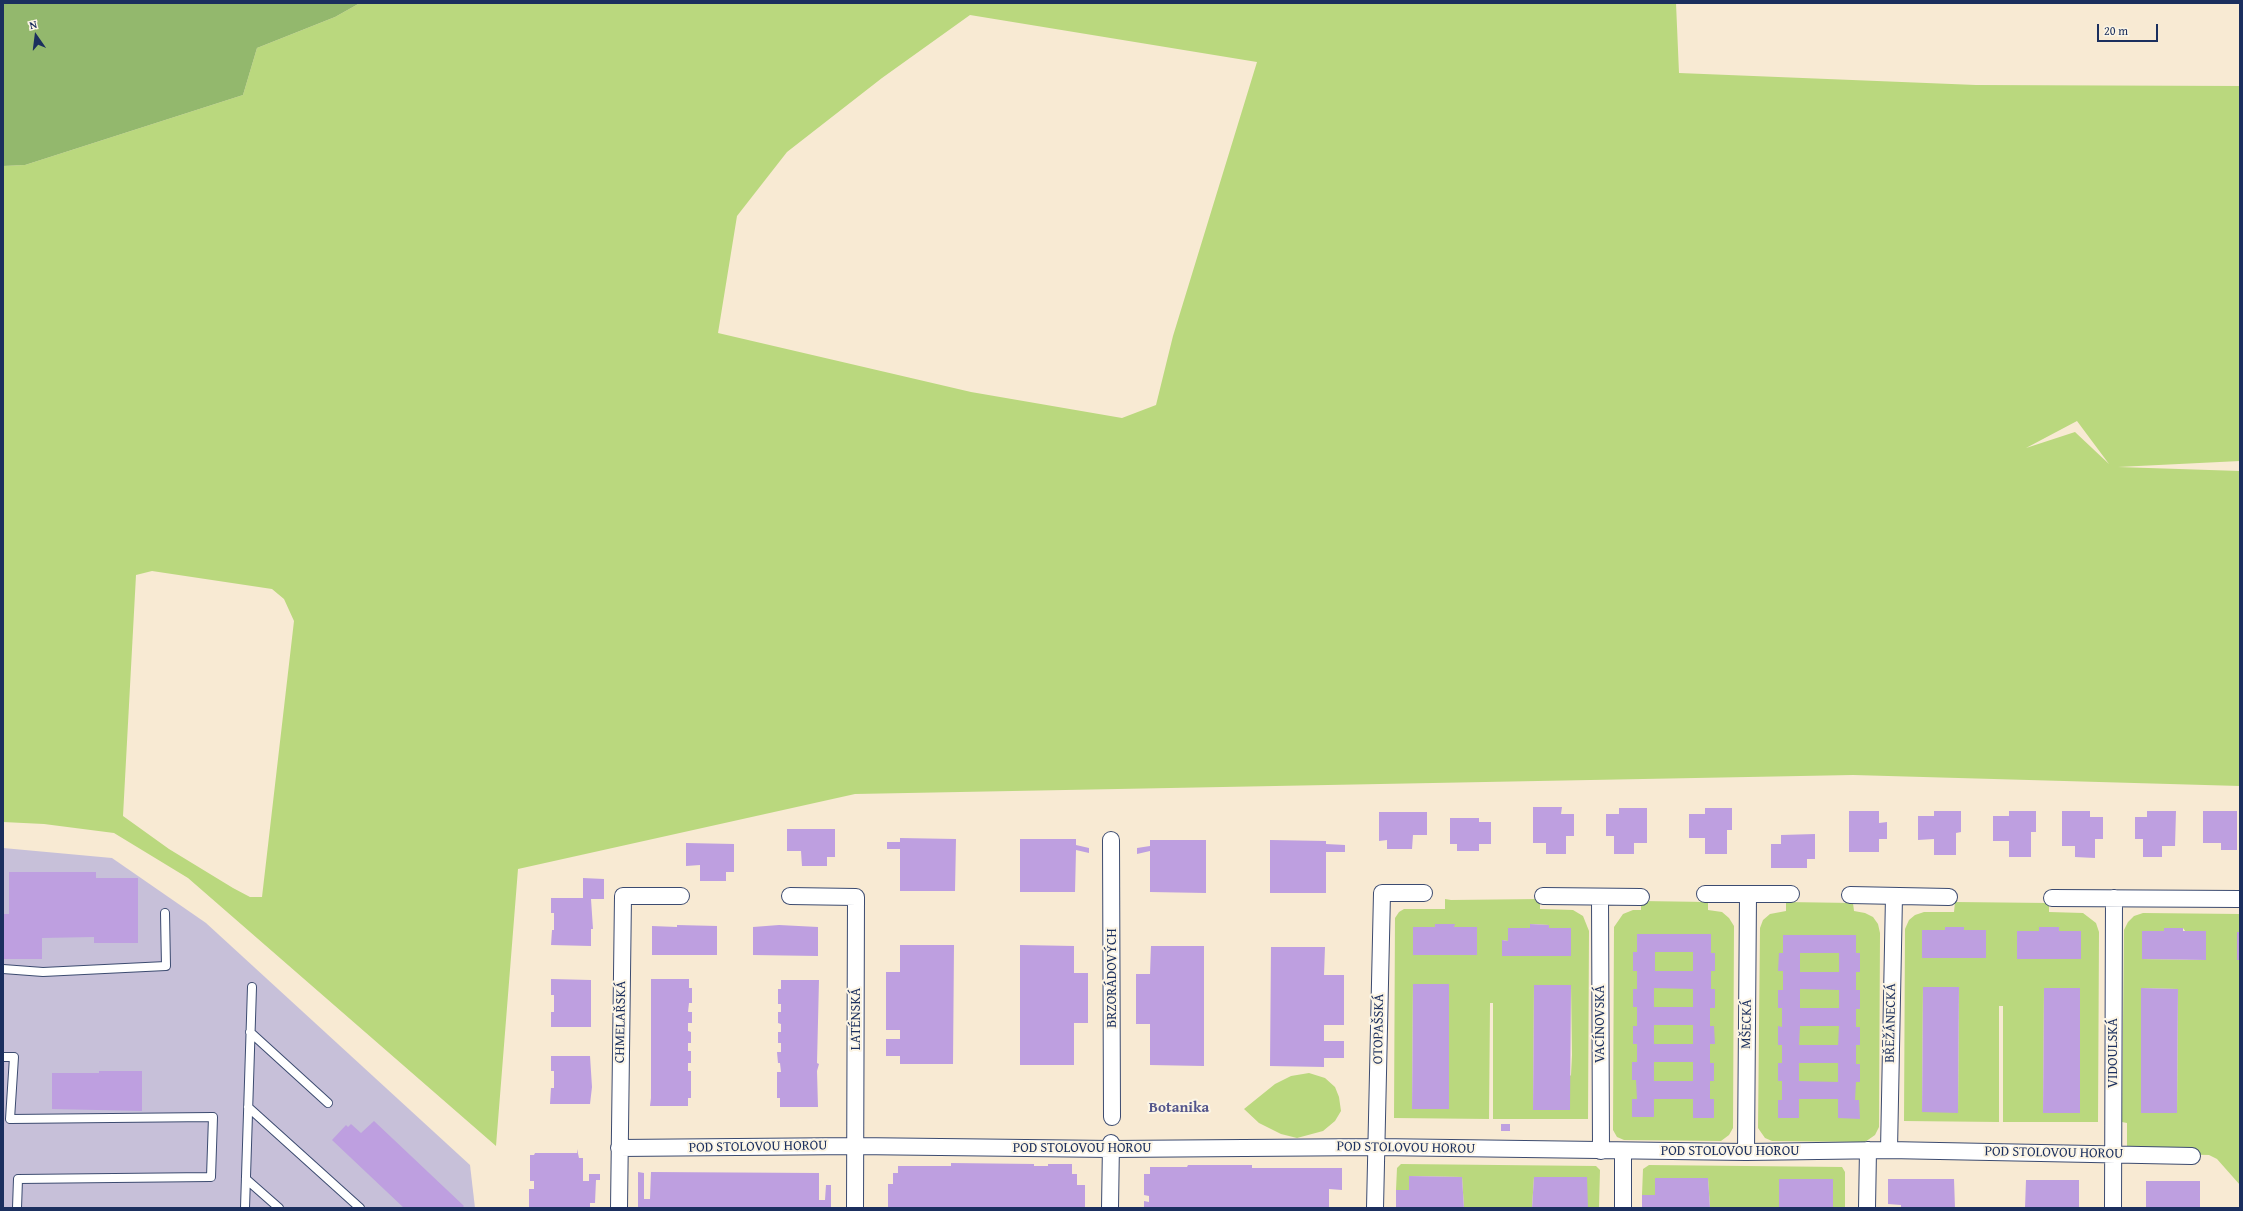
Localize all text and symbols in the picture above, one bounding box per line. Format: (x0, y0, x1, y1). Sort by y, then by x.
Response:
north arrow (16, 16, 56, 56)
text: N (28, 16, 39, 33)
scale bar (2099, 16, 2160, 42)
text: 20 m (2104, 22, 2128, 39)
street label: BRZORÁDOVÝCH (1104, 928, 1120, 1028)
street label: CHMELAŘSKÁ (612, 981, 630, 1063)
street label: BŘEŽÁNECKÁ (1882, 983, 1900, 1063)
street label: VACÍNOVSKÁ (1592, 985, 1608, 1063)
street label: LATÉNSKÁ (848, 988, 864, 1050)
street label: OTOPAŠSKÁ (1370, 994, 1388, 1064)
street label: MŠECKÁ (1738, 999, 1756, 1049)
street label: VIDOULSKÁ (2105, 1018, 2121, 1088)
district label: Botanika (1149, 1099, 1209, 1117)
street label: POD STOLOVOU HOROU (688, 1137, 828, 1157)
street label: POD STOLOVOU HOROU (1336, 1138, 1476, 1158)
street label: POD STOLOVOU HOROU (1013, 1140, 1151, 1156)
street label: POD STOLOVOU HOROU (1661, 1143, 1799, 1159)
street label: POD STOLOVOU HOROU (1984, 1143, 2124, 1163)

